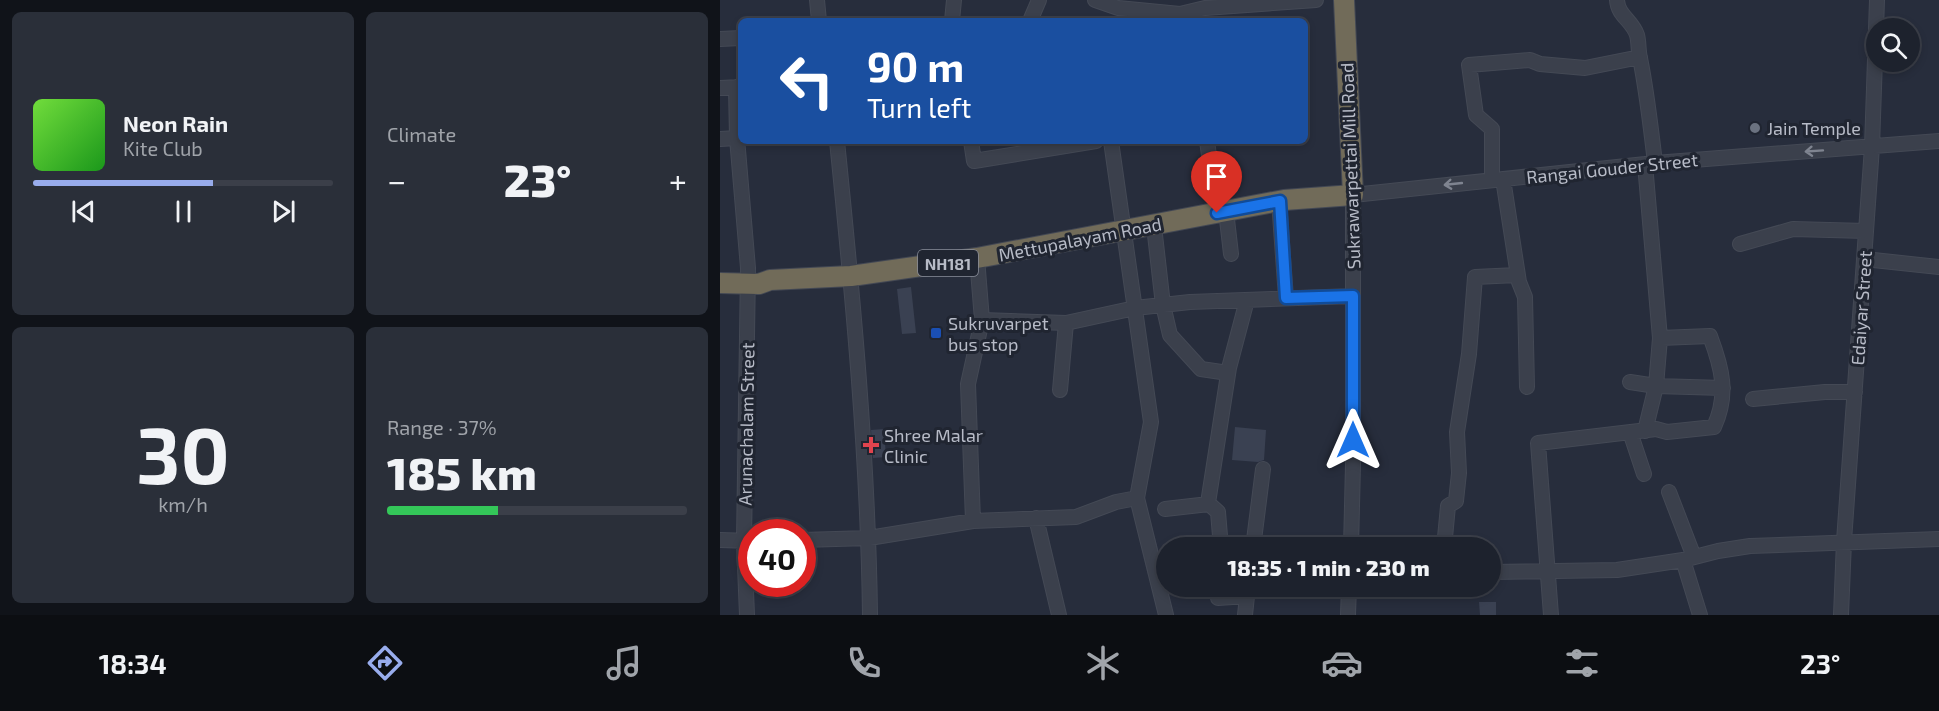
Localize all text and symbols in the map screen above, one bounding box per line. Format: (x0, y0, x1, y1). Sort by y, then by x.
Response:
map controls (1866, 18, 1920, 72)
button: search (1866, 18, 1920, 72)
text: 90 m (867, 40, 964, 90)
icon: left (768, 42, 846, 120)
street label: Sukrawarpettai Mill Road (1335, 62, 1365, 270)
text: Turn left (867, 91, 971, 123)
text: Neon Rain (123, 110, 228, 136)
place label: Jain Temple (1767, 117, 1861, 139)
marker: Jain Temple (1748, 121, 1762, 135)
text: Climate (387, 122, 456, 146)
text: Kite Club (123, 136, 203, 160)
one-way arrow (1805, 146, 1825, 157)
street label: Rangai Gouder Street (1525, 148, 1699, 188)
pin (1191, 151, 1242, 213)
text: 23° (504, 152, 571, 206)
text: − (387, 160, 406, 200)
text: + (669, 160, 687, 200)
icon: arrive (1200, 160, 1233, 193)
one-way arrow (1443, 179, 1463, 190)
icon: previous (67, 195, 100, 228)
icon: pause (167, 195, 200, 228)
icon: next (267, 195, 300, 228)
street label: Mettupalayam Road (997, 212, 1163, 266)
road number: NH181 (918, 250, 978, 276)
street label: Edaiyar Street (1846, 250, 1876, 366)
place label: Sukruvarpet bus stop (948, 312, 1049, 355)
marker: Sukruvarpet bus stop (929, 326, 943, 340)
street label: Arunachalam Street (734, 342, 758, 506)
text: 30 (136, 406, 230, 500)
position arrow (1321, 408, 1385, 472)
text: Range · 37% (387, 415, 497, 439)
place label: Shree Malar Clinic (884, 424, 983, 467)
marker: Shree Malar Clinic (862, 436, 880, 454)
text: 185 km (387, 445, 537, 499)
text: km/h (158, 492, 208, 516)
speed limit sign: 40 (738, 519, 816, 597)
text: 18:35 · 1 min · 230 m (1227, 554, 1430, 580)
icon: directions (364, 642, 406, 684)
icon: music (603, 642, 645, 684)
icon: phone (843, 642, 885, 684)
icon: climate (1082, 642, 1124, 684)
icon: car (1321, 642, 1363, 684)
icon: filters (1561, 642, 1603, 684)
text: 18:34 (99, 647, 167, 679)
text: 23° (1800, 647, 1840, 679)

